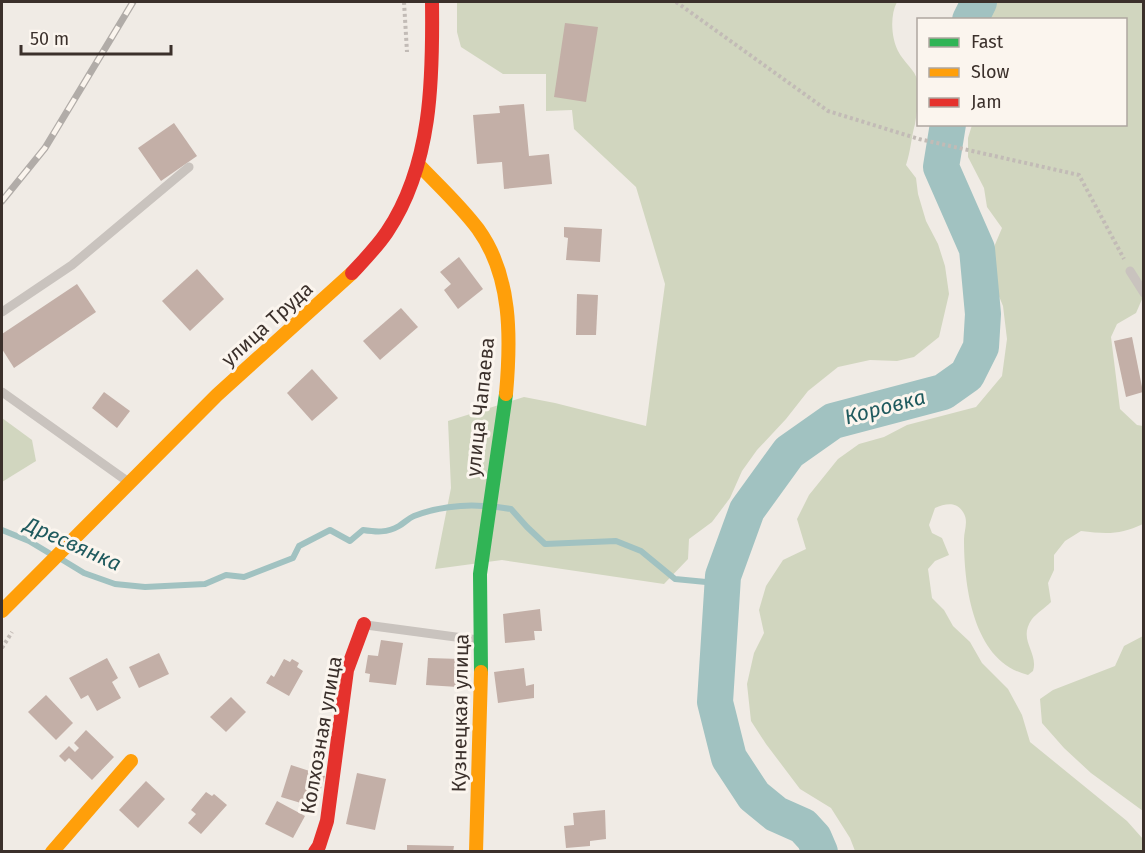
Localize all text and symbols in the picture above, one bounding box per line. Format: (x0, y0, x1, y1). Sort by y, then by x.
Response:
scale bar (21, 18, 171, 56)
legend (917, 18, 1127, 126)
text: 50 m (30, 28, 69, 50)
text: Fast (971, 31, 1004, 53)
text: Slow (971, 61, 1010, 83)
text: Jam (971, 91, 1002, 113)
street label: улица Труда (216, 277, 318, 371)
street label: улица Чапаева (461, 336, 499, 478)
water label: Коровка (842, 384, 928, 430)
water label: Дресвянка (19, 510, 125, 577)
street label: Кузнецкая улица (447, 633, 473, 793)
street label: Колхозная улица (295, 654, 347, 816)

